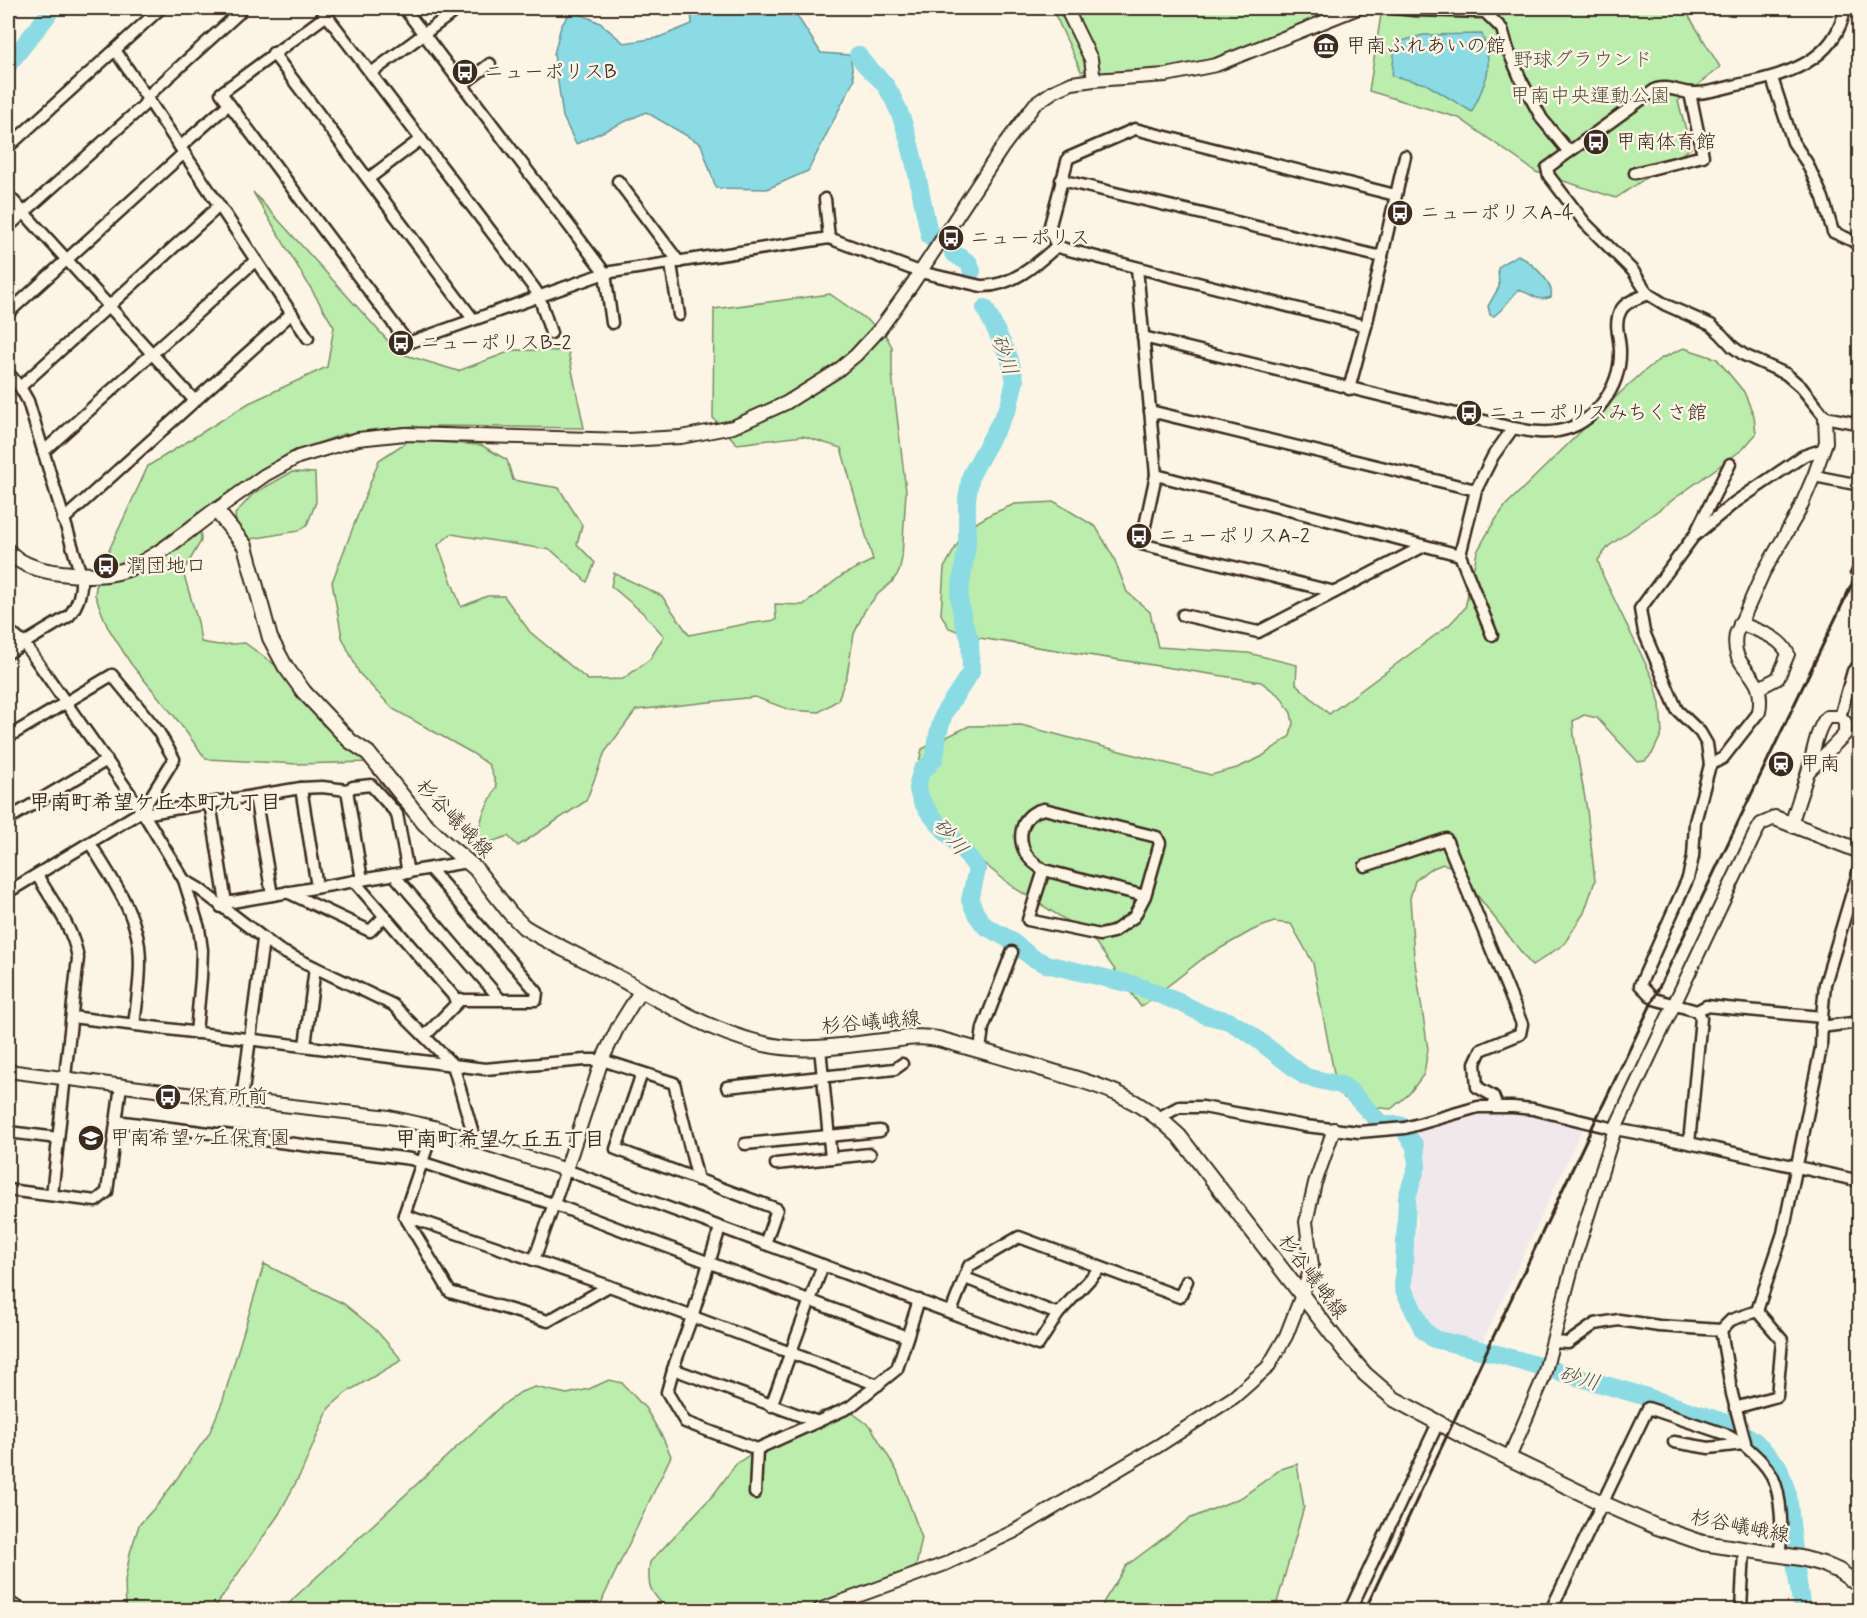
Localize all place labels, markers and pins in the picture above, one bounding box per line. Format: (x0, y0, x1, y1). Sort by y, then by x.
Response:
museum icon: 甲南ふれあいの館 (1311, 31, 1341, 61)
place label: 甲南ふれあいの館 (1346, 33, 1506, 60)
bus stop icon: ニューポリスB (450, 57, 480, 87)
place label: ニューポリスB (484, 59, 617, 86)
bus stop icon: 甲南体育館 (1581, 127, 1611, 157)
place label: 甲南体育館 (1616, 129, 1716, 156)
bus stop icon: ニューポリスA-4 (1385, 198, 1415, 228)
place label: ニューポリスA-4 (1420, 200, 1574, 227)
bus stop icon: ニューポリス (936, 223, 966, 253)
place label: ニューポリス (970, 225, 1090, 252)
bus stop icon: ニューポリスB-2 (386, 328, 416, 358)
place label: ニューポリスB-2 (420, 330, 572, 357)
bus stop icon: ニューポリスみちくさ館 (1454, 398, 1484, 428)
place label: ニューポリスみちくさ館 (1488, 400, 1707, 427)
bus stop icon: ニューポリスA-2 (1124, 521, 1154, 551)
place label: ニューポリスA-2 (1158, 523, 1310, 550)
bus stop icon: 潤団地口 (91, 551, 121, 581)
place label: 潤団地口 (126, 553, 206, 580)
station icon: 甲南 (1766, 749, 1796, 779)
place label: 甲南 (1800, 751, 1840, 778)
bus stop icon: 保育所前 (153, 1082, 183, 1112)
place label: 保育所前 (188, 1084, 268, 1111)
school or university icon: 甲南希望ヶ丘保育園 (76, 1123, 106, 1153)
place label: 甲南希望ヶ丘保育園 (110, 1125, 290, 1152)

